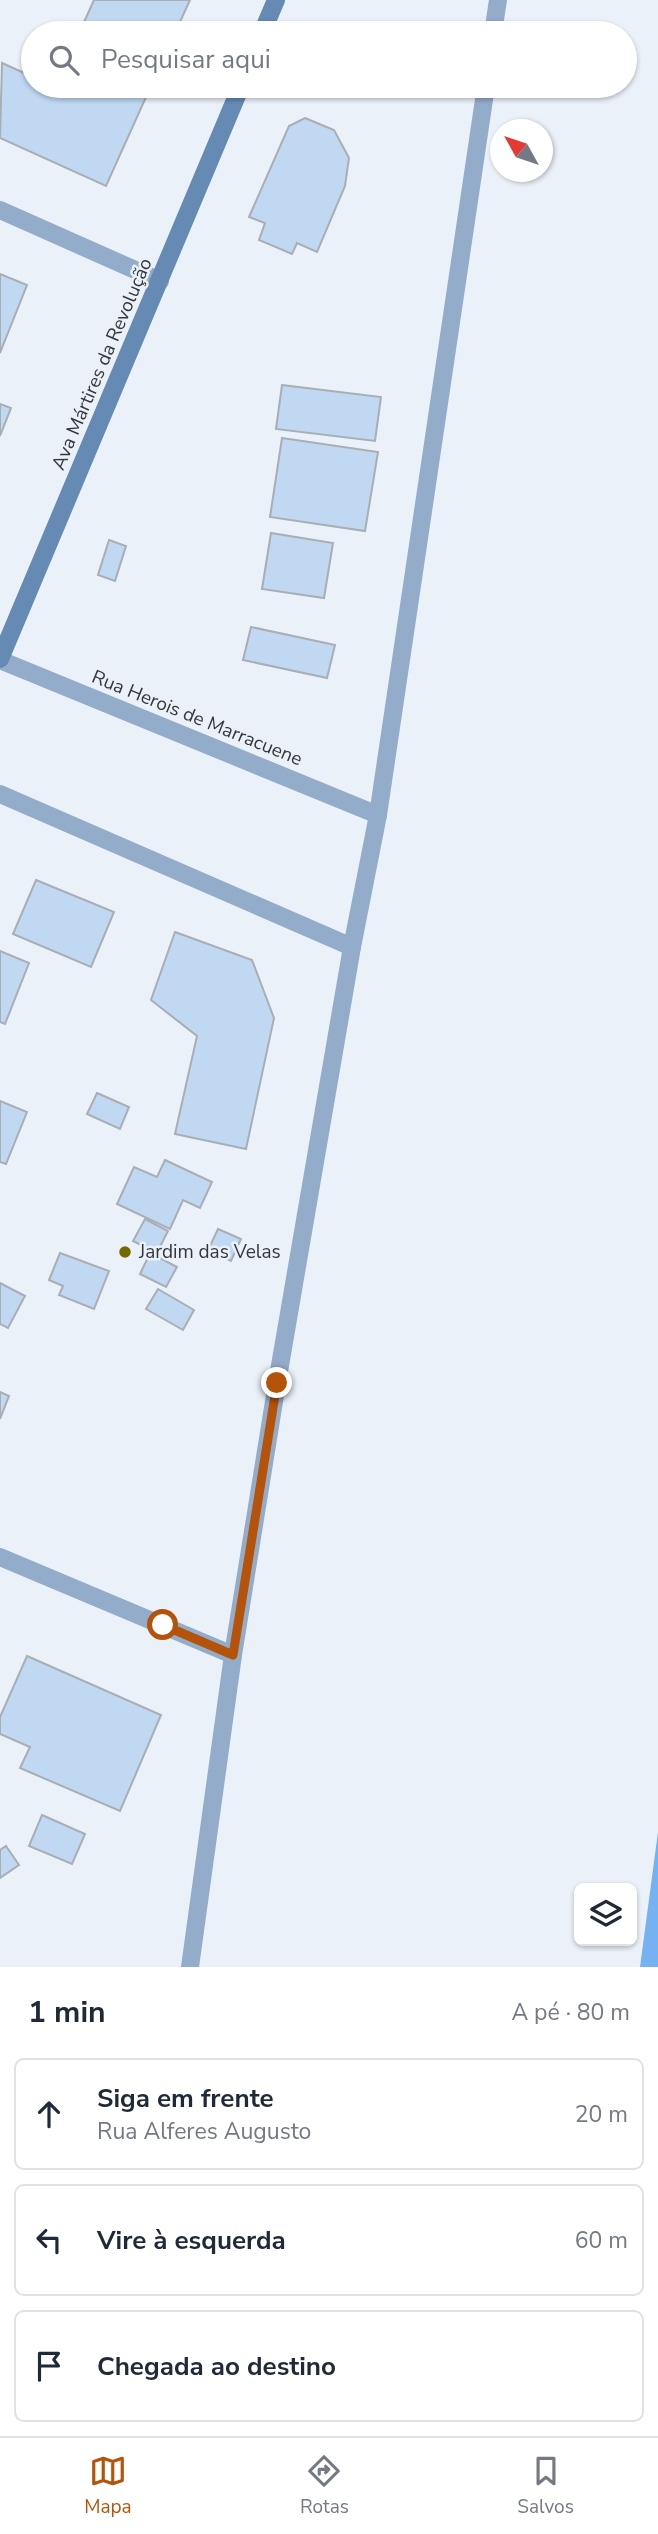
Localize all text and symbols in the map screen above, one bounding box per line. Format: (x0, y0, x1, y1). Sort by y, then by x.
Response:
search box (21, 21, 637, 98)
icon: search (45, 41, 83, 79)
text: Pesquisar aqui (101, 42, 271, 77)
north arrow (490, 119, 553, 182)
street label: Ava Mártires da Revolução (46, 254, 158, 474)
street label: Rua Herois de Marracuene (88, 664, 306, 772)
place label: Jardim das Velas (138, 1239, 281, 1265)
marker: Jardim das Velas (117, 1244, 133, 1260)
route end (261, 1367, 292, 1398)
route start (147, 1609, 178, 1640)
map controls (574, 1883, 637, 1946)
button: layers (574, 1883, 637, 1946)
text: 1 min (28, 1992, 106, 2033)
text: A pé · 80 m (511, 1997, 630, 2028)
text: Siga em frente (97, 2081, 274, 2116)
icon: ahead (30, 2095, 68, 2133)
text: 20 m (575, 2099, 628, 2130)
text: Rua Alferes Augusto (97, 2116, 311, 2147)
icon: left (30, 2221, 68, 2259)
text: Vire à esquerda (97, 2223, 286, 2258)
text: 60 m (575, 2225, 628, 2256)
icon: arrive (30, 2347, 68, 2385)
text: Chegada ao destino (97, 2349, 336, 2384)
tab: Mapa (84, 2452, 132, 2520)
tab: Rotas (300, 2452, 349, 2520)
tab: Salvos (517, 2452, 574, 2520)

